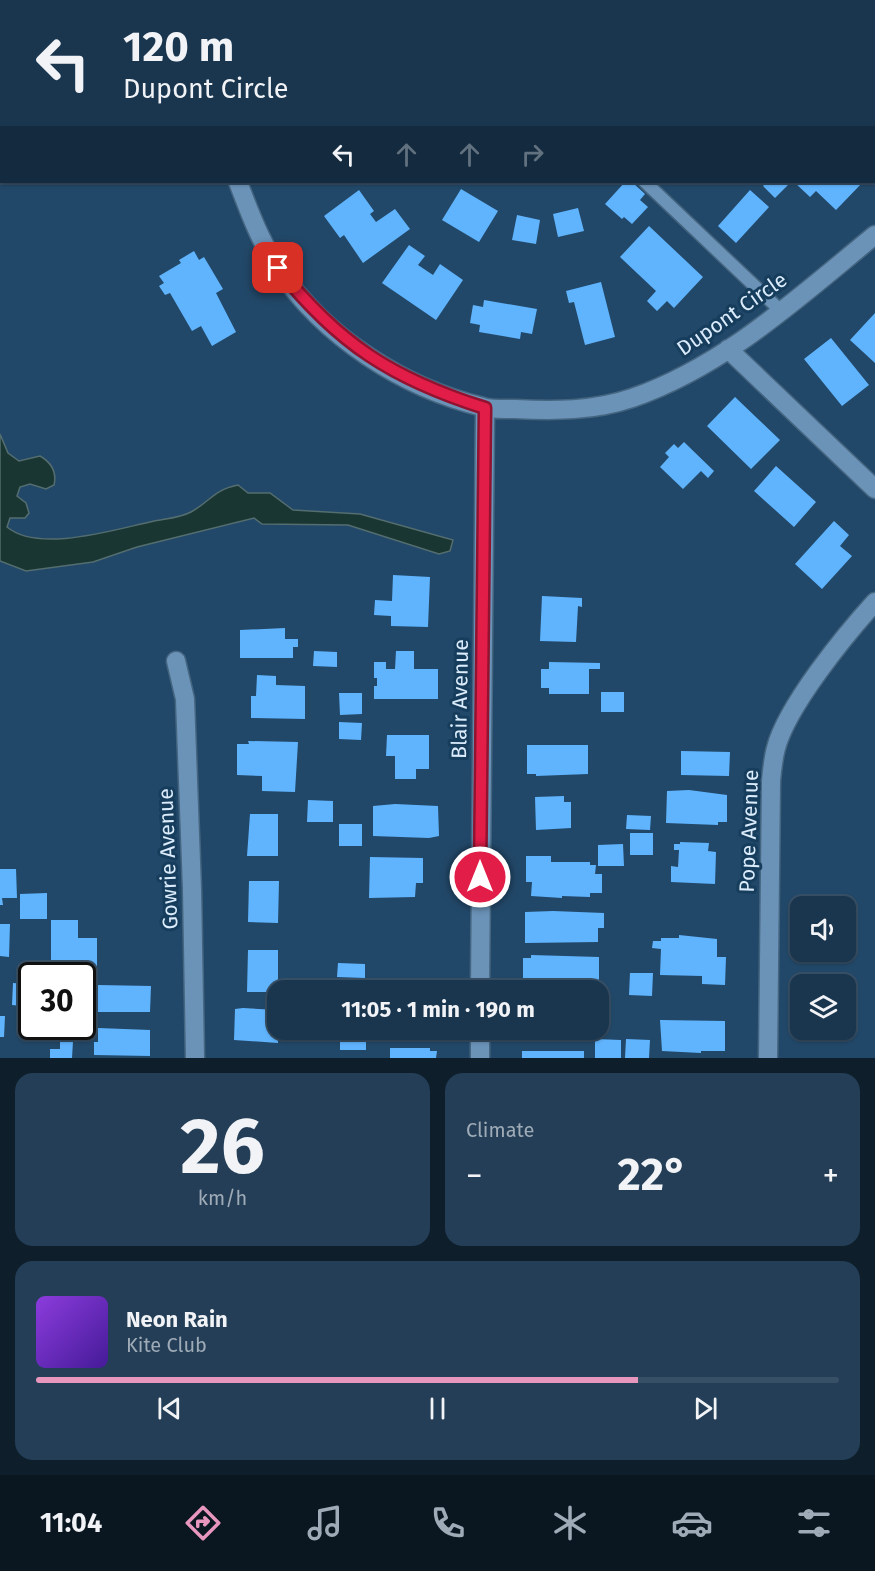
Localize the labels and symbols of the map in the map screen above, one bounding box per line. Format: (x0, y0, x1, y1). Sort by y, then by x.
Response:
pin (252, 242, 303, 293)
street label: Dupont Circle (672, 266, 792, 362)
street label: Blair Avenue (446, 639, 474, 759)
street label: Pope Avenue (734, 769, 764, 893)
street label: Gowrie Avenue (153, 788, 183, 930)
position arrow (448, 845, 512, 909)
speed limit sign: 30 (18, 962, 96, 1040)

